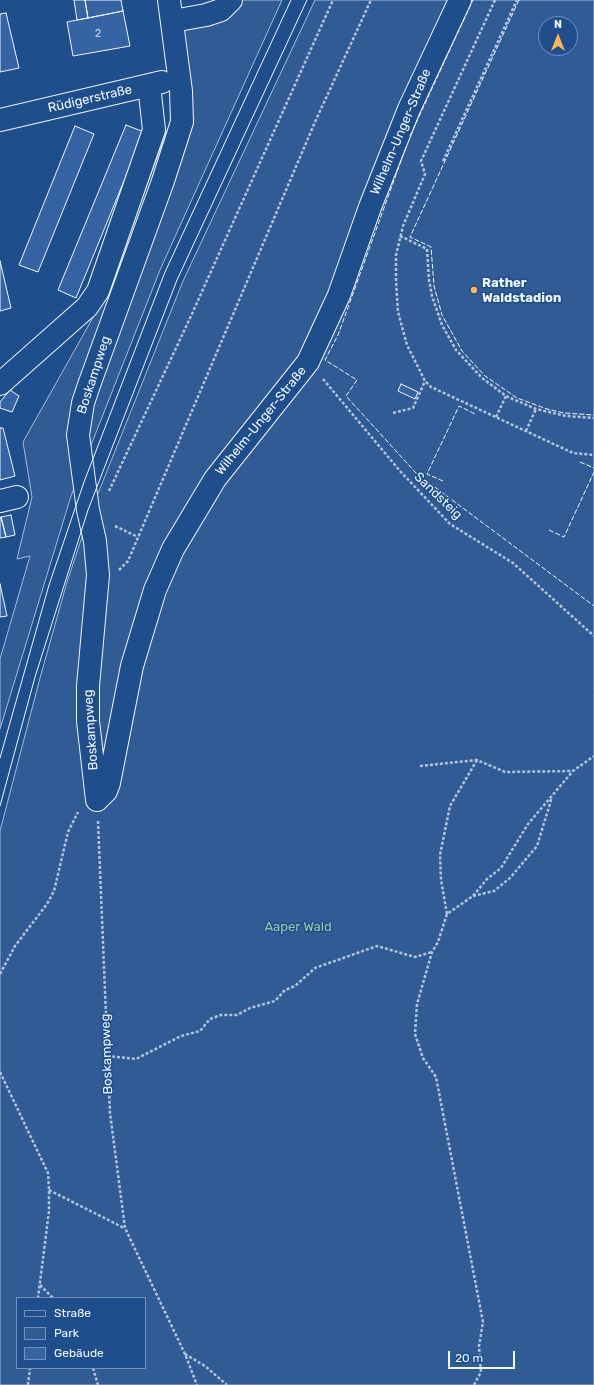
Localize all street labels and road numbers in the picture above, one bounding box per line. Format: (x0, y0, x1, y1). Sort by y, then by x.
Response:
street label: Wilhelm-Unger-Straße (367, 67, 435, 197)
street label: Rüdigerstraße (46, 82, 134, 116)
street label: Boskampweg (74, 334, 114, 416)
street label: Wilhelm-Unger-Straße (212, 363, 310, 479)
street label: Sandsteig (411, 469, 465, 523)
street label: Boskampweg (80, 689, 102, 771)
street label: Boskampweg (98, 1013, 116, 1095)

